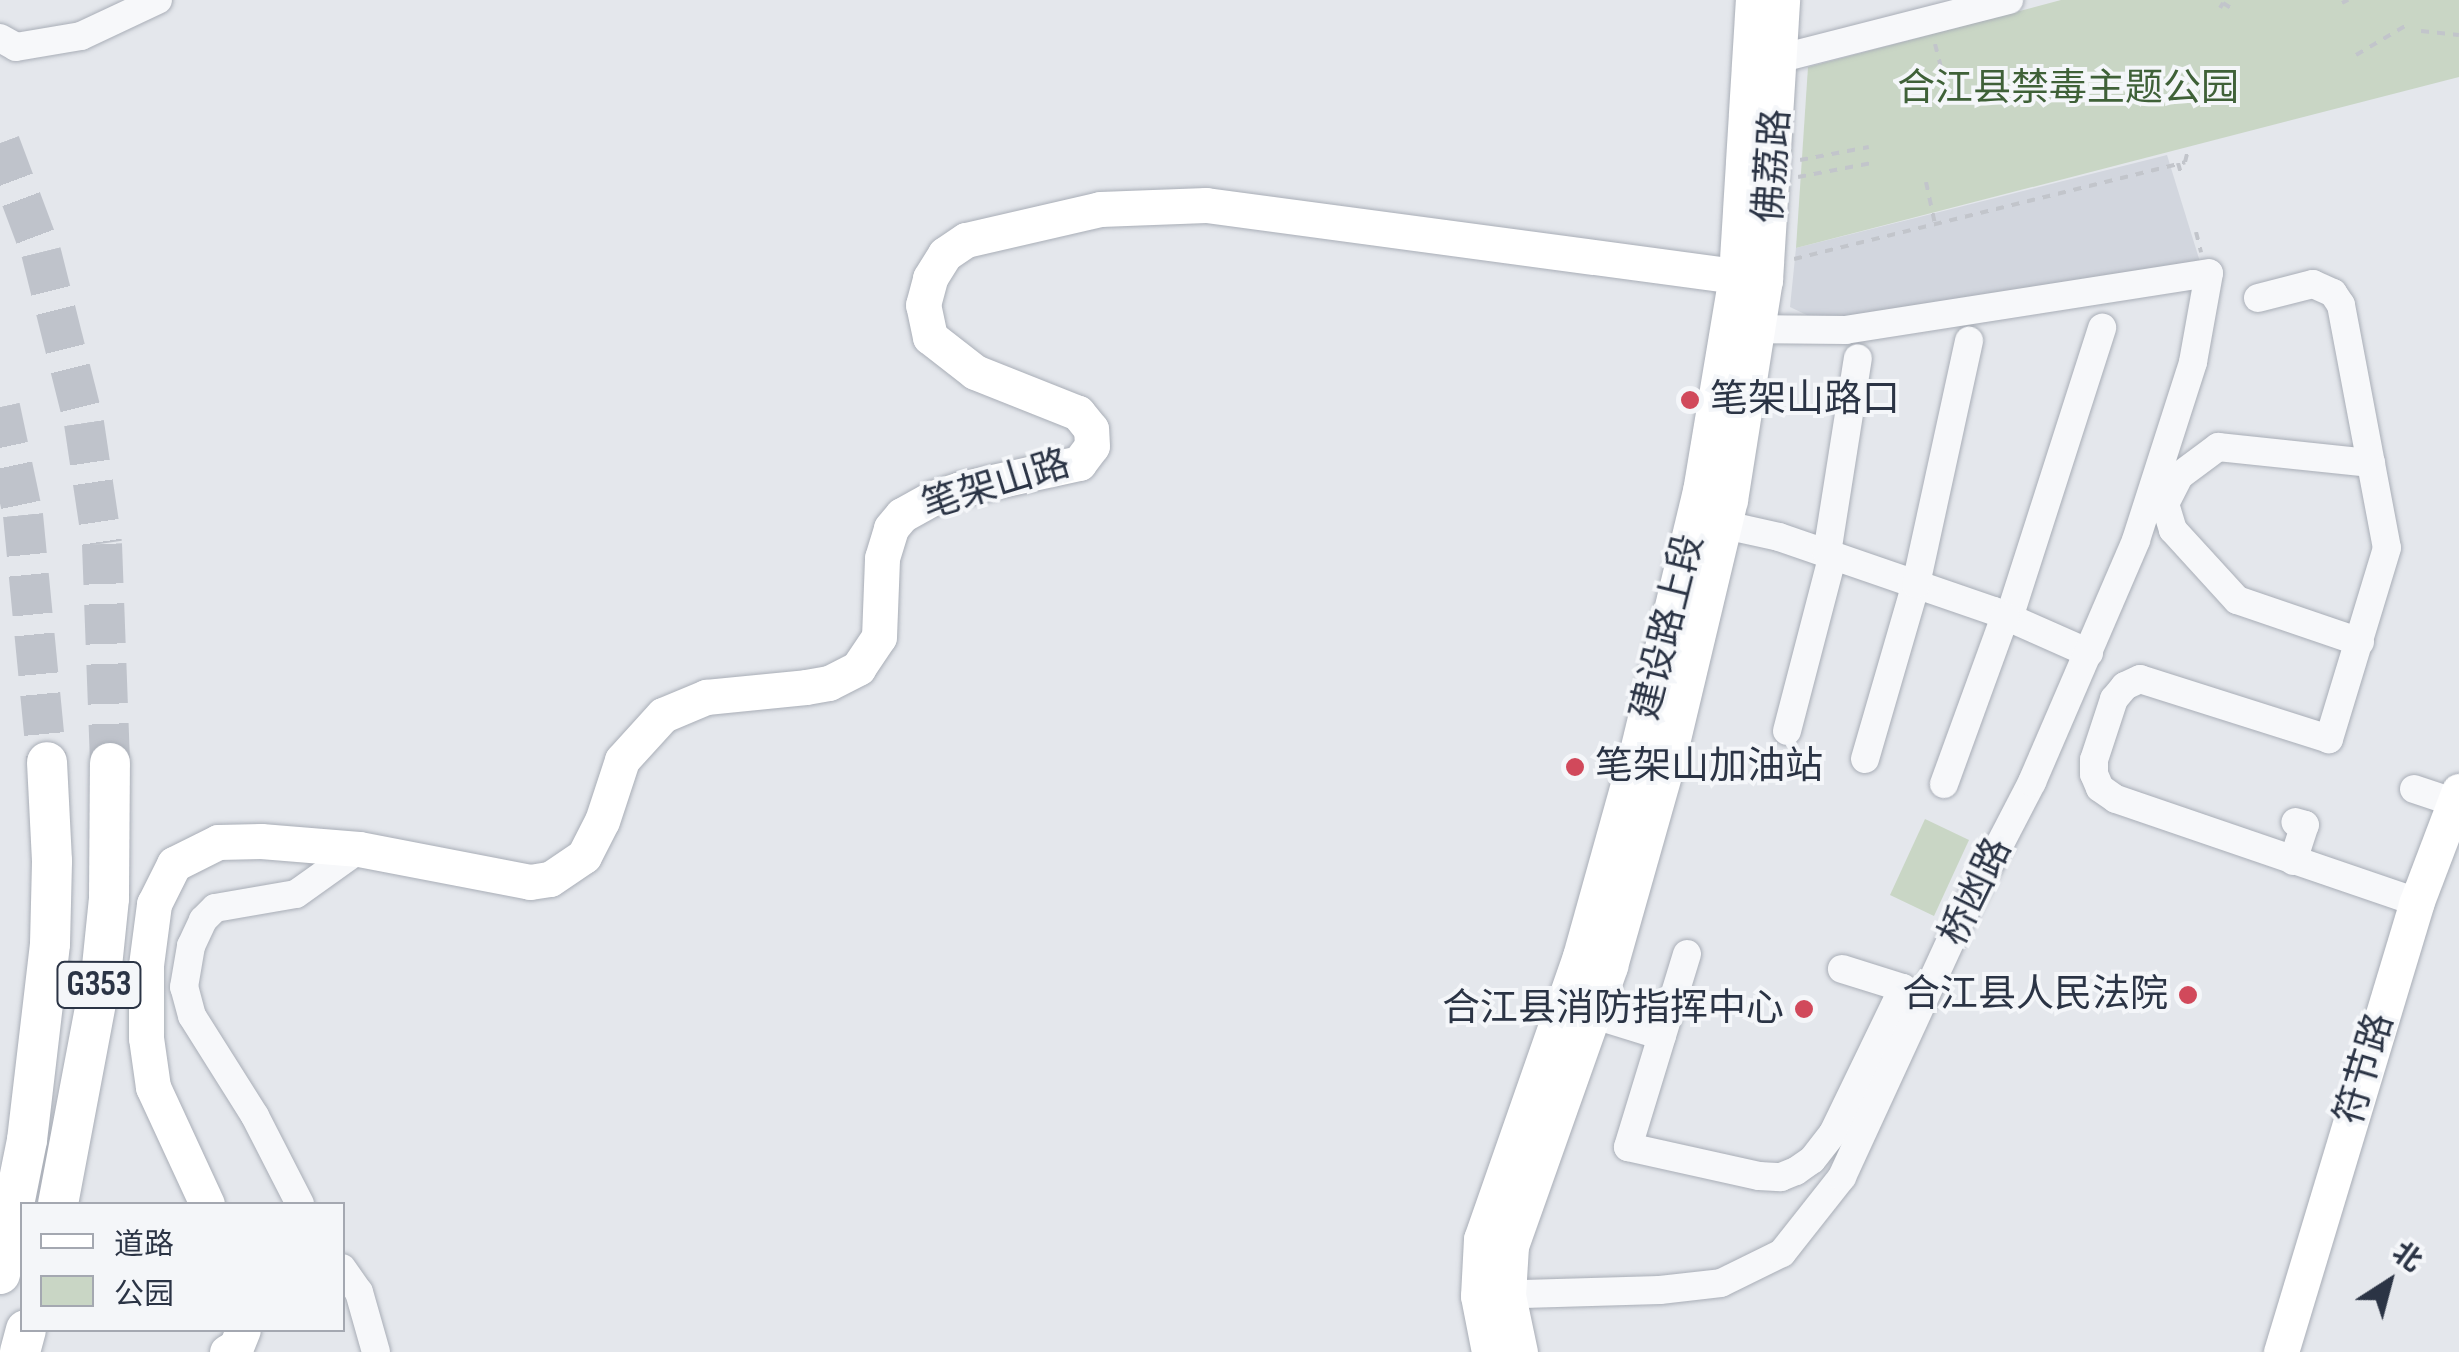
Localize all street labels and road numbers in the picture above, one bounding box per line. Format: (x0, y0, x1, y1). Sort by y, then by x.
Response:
street label: 佛荔路 (1746, 108, 1800, 224)
street label: 笔架山路 (917, 441, 1075, 529)
street label: 建设路上段 (1623, 529, 1713, 725)
street label: 桥凼路 (1931, 831, 2021, 953)
road number: G353 (54, 955, 144, 1015)
street label: 符节路 (2327, 1008, 2403, 1130)

